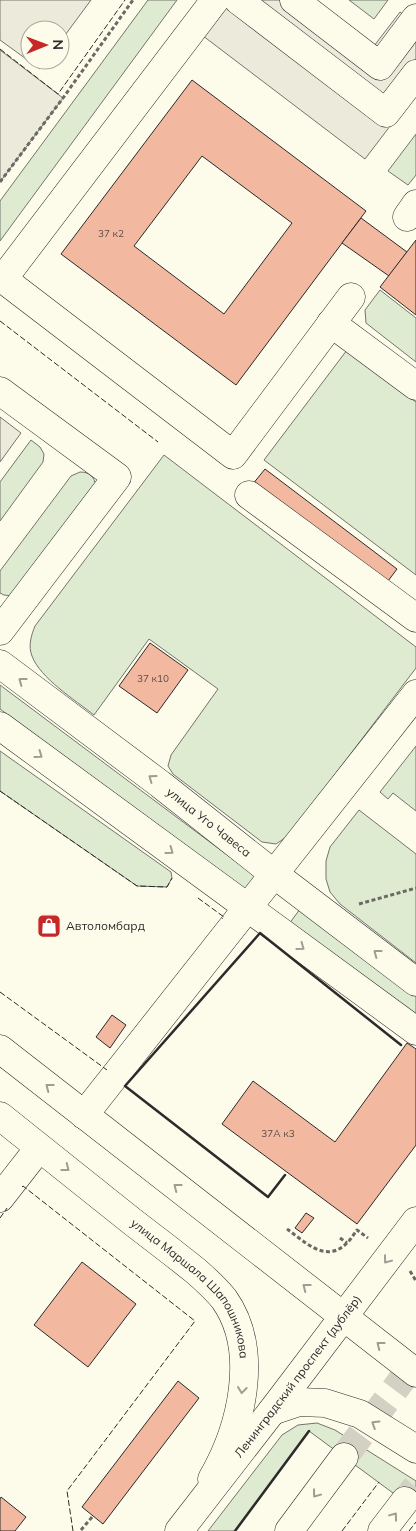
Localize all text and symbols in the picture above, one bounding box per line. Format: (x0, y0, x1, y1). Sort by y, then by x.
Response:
north arrow (20, 20, 70, 70)
text: N (49, 39, 67, 50)
house number: 37 к2 (98, 227, 124, 240)
house number: 37 к10 (137, 672, 169, 685)
one-way arrow (19, 678, 28, 686)
one-way arrow (33, 749, 42, 757)
one-way arrow (148, 775, 158, 784)
street label: улица Уго Чавеса (164, 784, 254, 860)
one-way arrow (164, 845, 174, 854)
shop icon: Автоломбард (36, 913, 62, 939)
place label: Автоломбард (66, 918, 145, 933)
one-way arrow (295, 941, 305, 950)
one-way arrow (374, 950, 383, 958)
one-way arrow (46, 1085, 55, 1093)
house number: 37А к3 (261, 1127, 295, 1140)
one-way arrow (60, 1163, 69, 1172)
one-way arrow (174, 1185, 183, 1193)
street label: улица Маршала Шапошникова (128, 1215, 252, 1359)
one-way arrow (384, 1254, 392, 1263)
one-way arrow (302, 1284, 311, 1293)
street label: Ленинградский проспект (дублёр) (231, 1292, 364, 1460)
one-way arrow (377, 1343, 386, 1351)
one-way arrow (237, 1387, 248, 1395)
one-way arrow (371, 1420, 380, 1430)
one-way arrow (313, 1488, 322, 1498)
one-way arrow (388, 1513, 396, 1522)

